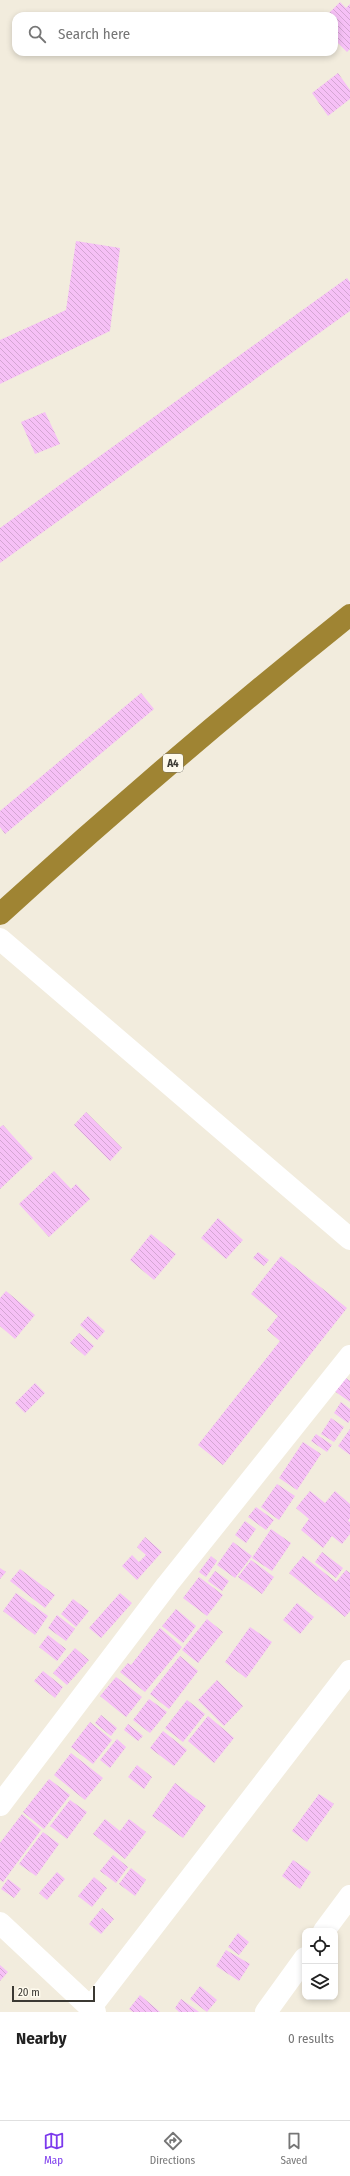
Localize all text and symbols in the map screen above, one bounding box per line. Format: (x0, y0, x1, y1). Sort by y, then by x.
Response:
search box (12, 12, 338, 56)
icon: search (26, 23, 48, 45)
text: Search here (58, 25, 130, 43)
road number: A4 (163, 754, 183, 772)
map controls (302, 1928, 338, 2000)
button: locate (302, 1928, 338, 1964)
button: layers (302, 1964, 338, 2000)
scale bar (12, 1984, 95, 2003)
text: 20 m (18, 1986, 40, 1999)
text: Nearby (16, 2028, 67, 2049)
text: 0 results (288, 2031, 334, 2046)
tab: Map (43, 2130, 65, 2167)
tab: Directions (150, 2130, 195, 2167)
tab: Saved (281, 2130, 307, 2167)

